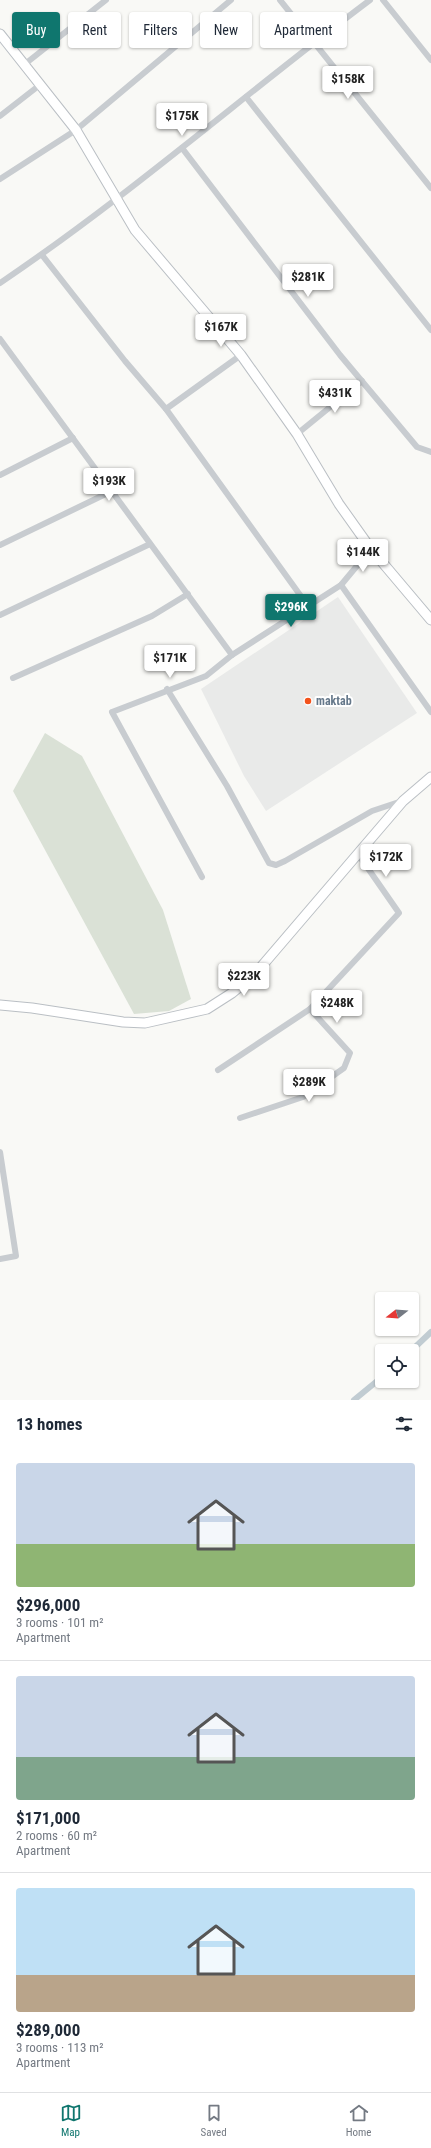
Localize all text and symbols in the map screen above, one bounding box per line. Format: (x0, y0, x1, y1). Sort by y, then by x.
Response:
chip: Buy (12, 12, 60, 48)
chip: Rent (68, 12, 121, 48)
chip: Filters (129, 12, 192, 48)
chip: New (200, 12, 252, 48)
chip: Apartment (260, 12, 347, 48)
pin: $158K (320, 66, 376, 100)
text: $158K (331, 71, 365, 86)
pin: $175K (154, 103, 210, 137)
text: $175K (165, 108, 199, 123)
pin: $281K (280, 264, 336, 298)
text: $281K (291, 269, 325, 284)
pin: $167K (193, 314, 249, 348)
text: $167K (204, 319, 238, 334)
pin: $431K (307, 380, 363, 414)
text: $431K (318, 385, 352, 400)
pin: $193K (81, 468, 137, 502)
text: $193K (92, 473, 126, 488)
pin: $144K (335, 539, 391, 573)
text: $144K (346, 544, 380, 559)
pin: $296K (263, 594, 319, 628)
text: $296K (274, 599, 308, 614)
pin: $171K (142, 645, 198, 679)
text: $171K (153, 650, 187, 665)
place label: maktab (316, 694, 352, 708)
marker: maktab (303, 696, 313, 706)
pin: $172K (358, 844, 414, 878)
text: $172K (369, 849, 403, 864)
pin: $223K (216, 963, 272, 997)
text: $223K (227, 968, 261, 983)
pin: $248K (309, 990, 365, 1024)
text: $248K (320, 995, 354, 1010)
pin: $289K (281, 1069, 337, 1103)
text: $289K (292, 1074, 326, 1089)
north arrow (375, 1292, 419, 1336)
map controls (375, 1292, 419, 1388)
button: locate (375, 1344, 419, 1388)
icon: filters (393, 1413, 415, 1435)
text: 13 homes (16, 1414, 82, 1434)
icon: home (180, 1489, 252, 1561)
text: $296,000 (16, 1595, 80, 1615)
text: 3 rooms · 101 m² (16, 1615, 103, 1630)
text: Apartment (16, 1630, 70, 1645)
icon: home (180, 1702, 252, 1774)
text: $171,000 (16, 1808, 80, 1828)
text: 2 rooms · 60 m² (16, 1828, 97, 1843)
text: Apartment (16, 1843, 70, 1858)
icon: home (180, 1914, 252, 1986)
text: $289,000 (16, 2020, 80, 2040)
text: 3 rooms · 113 m² (16, 2040, 103, 2055)
text: Apartment (16, 2055, 70, 2070)
tab: Map (60, 2102, 82, 2139)
tab: Saved (201, 2102, 227, 2139)
tab: Home (346, 2102, 371, 2139)

